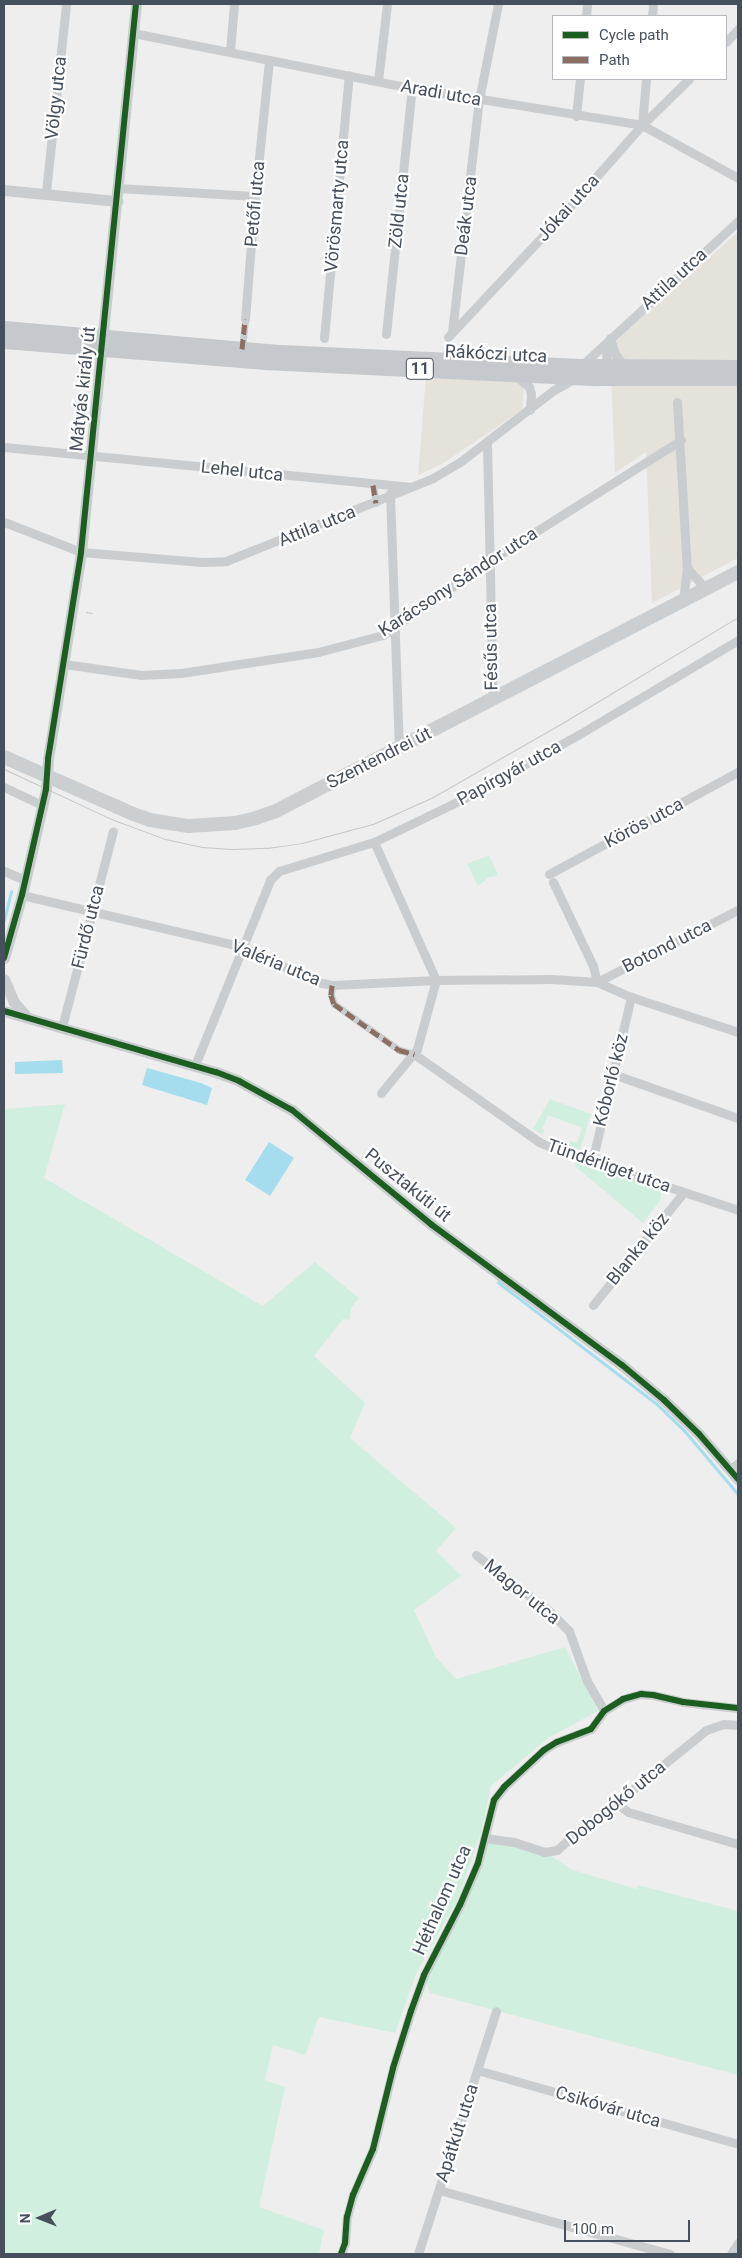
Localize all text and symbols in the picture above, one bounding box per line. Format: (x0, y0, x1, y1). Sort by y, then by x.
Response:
legend (552, 15, 727, 80)
text: Cycle path (599, 26, 669, 44)
text: Path (599, 51, 630, 69)
street label: Völgy utca (41, 55, 71, 141)
street label: Aradi utca (399, 75, 483, 111)
street label: Vörösmarty utca (320, 139, 354, 273)
street label: Petőfi utca (240, 160, 270, 248)
street label: Jókai utca (532, 170, 604, 246)
street label: Zöld utca (384, 173, 414, 249)
street label: Deák utca (450, 175, 482, 257)
street label: Attila utca (637, 244, 711, 314)
street label: Mátyás király út (66, 325, 100, 453)
street label: Rákóczi utca (444, 341, 548, 367)
road number: 11 (405, 356, 435, 382)
street label: Lehel utca (200, 456, 284, 486)
street label: Attila utca (275, 501, 359, 551)
street label: Karácsony Sándor utca (375, 523, 541, 641)
street label: Fésűs utca (479, 603, 503, 691)
street label: Szentendrei út (323, 722, 435, 794)
street label: Papírgyár utca (453, 736, 565, 810)
street label: Körös utca (601, 793, 687, 853)
street label: Fürdő utca (67, 883, 109, 971)
street label: Botond utca (619, 914, 715, 978)
street label: Valéria utca (228, 935, 324, 991)
street label: Kóborló köz (589, 1031, 633, 1129)
street label: Tündérliget utca (544, 1135, 674, 1197)
street label: Pusztakúti út (360, 1144, 456, 1226)
street label: Blanka köz (602, 1208, 674, 1290)
street label: Magor utca (480, 1555, 564, 1629)
street label: Dobogókő utca (562, 1756, 670, 1850)
street label: Héthalom utca (408, 1842, 476, 1958)
street label: Apátkút utca (431, 2081, 483, 2185)
street label: Csikóvár utca (553, 2082, 663, 2132)
north arrow (15, 2193, 65, 2243)
scale bar (567, 2210, 693, 2242)
text: N (17, 2213, 33, 2223)
text: 100 m (572, 2220, 614, 2238)

